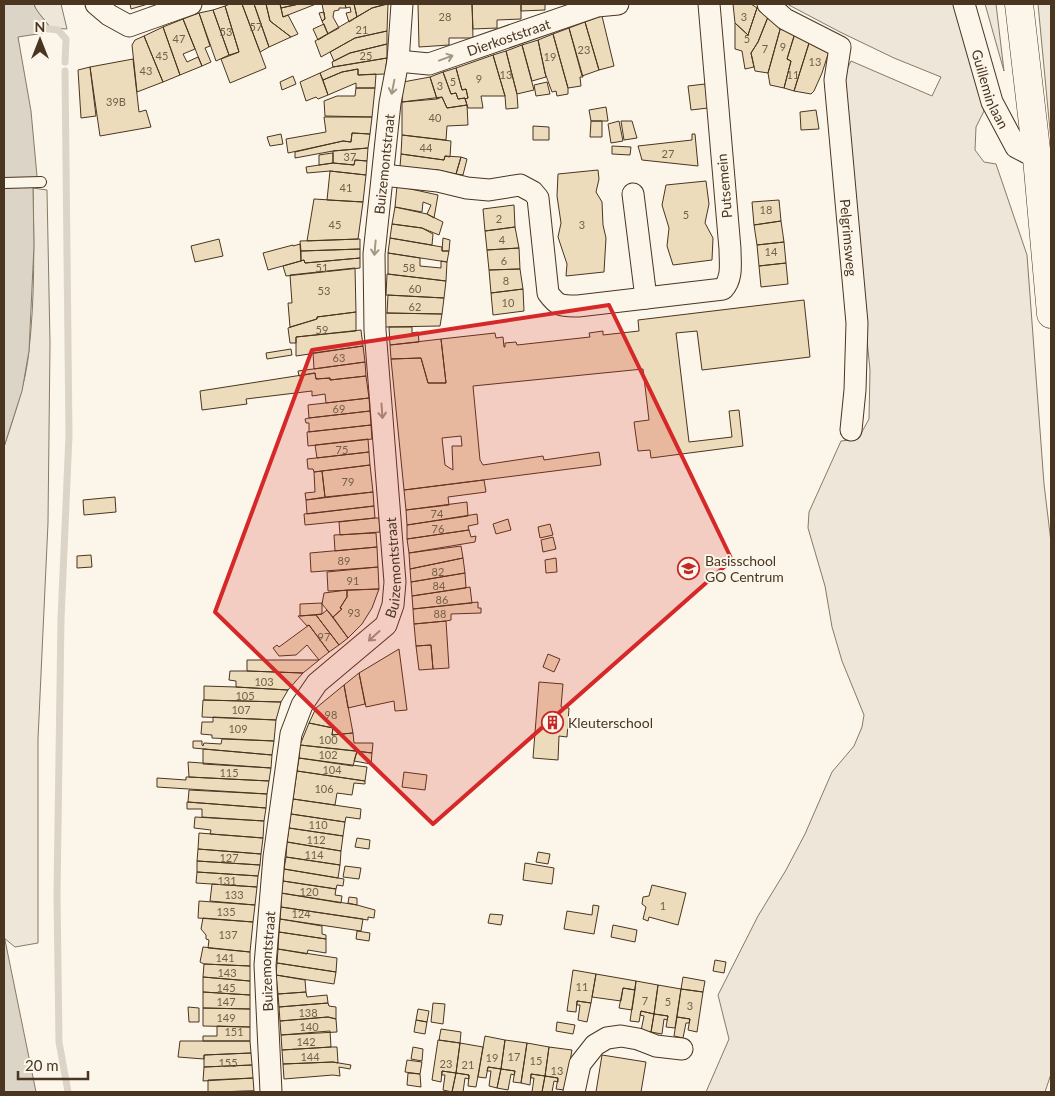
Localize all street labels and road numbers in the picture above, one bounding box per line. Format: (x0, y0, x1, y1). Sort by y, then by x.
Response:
street label: Dierkoststraat (464, 14, 552, 59)
street label: Guilleminlaan (969, 47, 1013, 131)
street label: Buizemontstraat (370, 113, 397, 215)
street label: Putsemein (713, 153, 735, 219)
street label: Pelgrimsweg (837, 198, 861, 277)
street label: Buizemontstraat (381, 517, 404, 620)
street label: Buizemontstraat (256, 910, 278, 1012)

